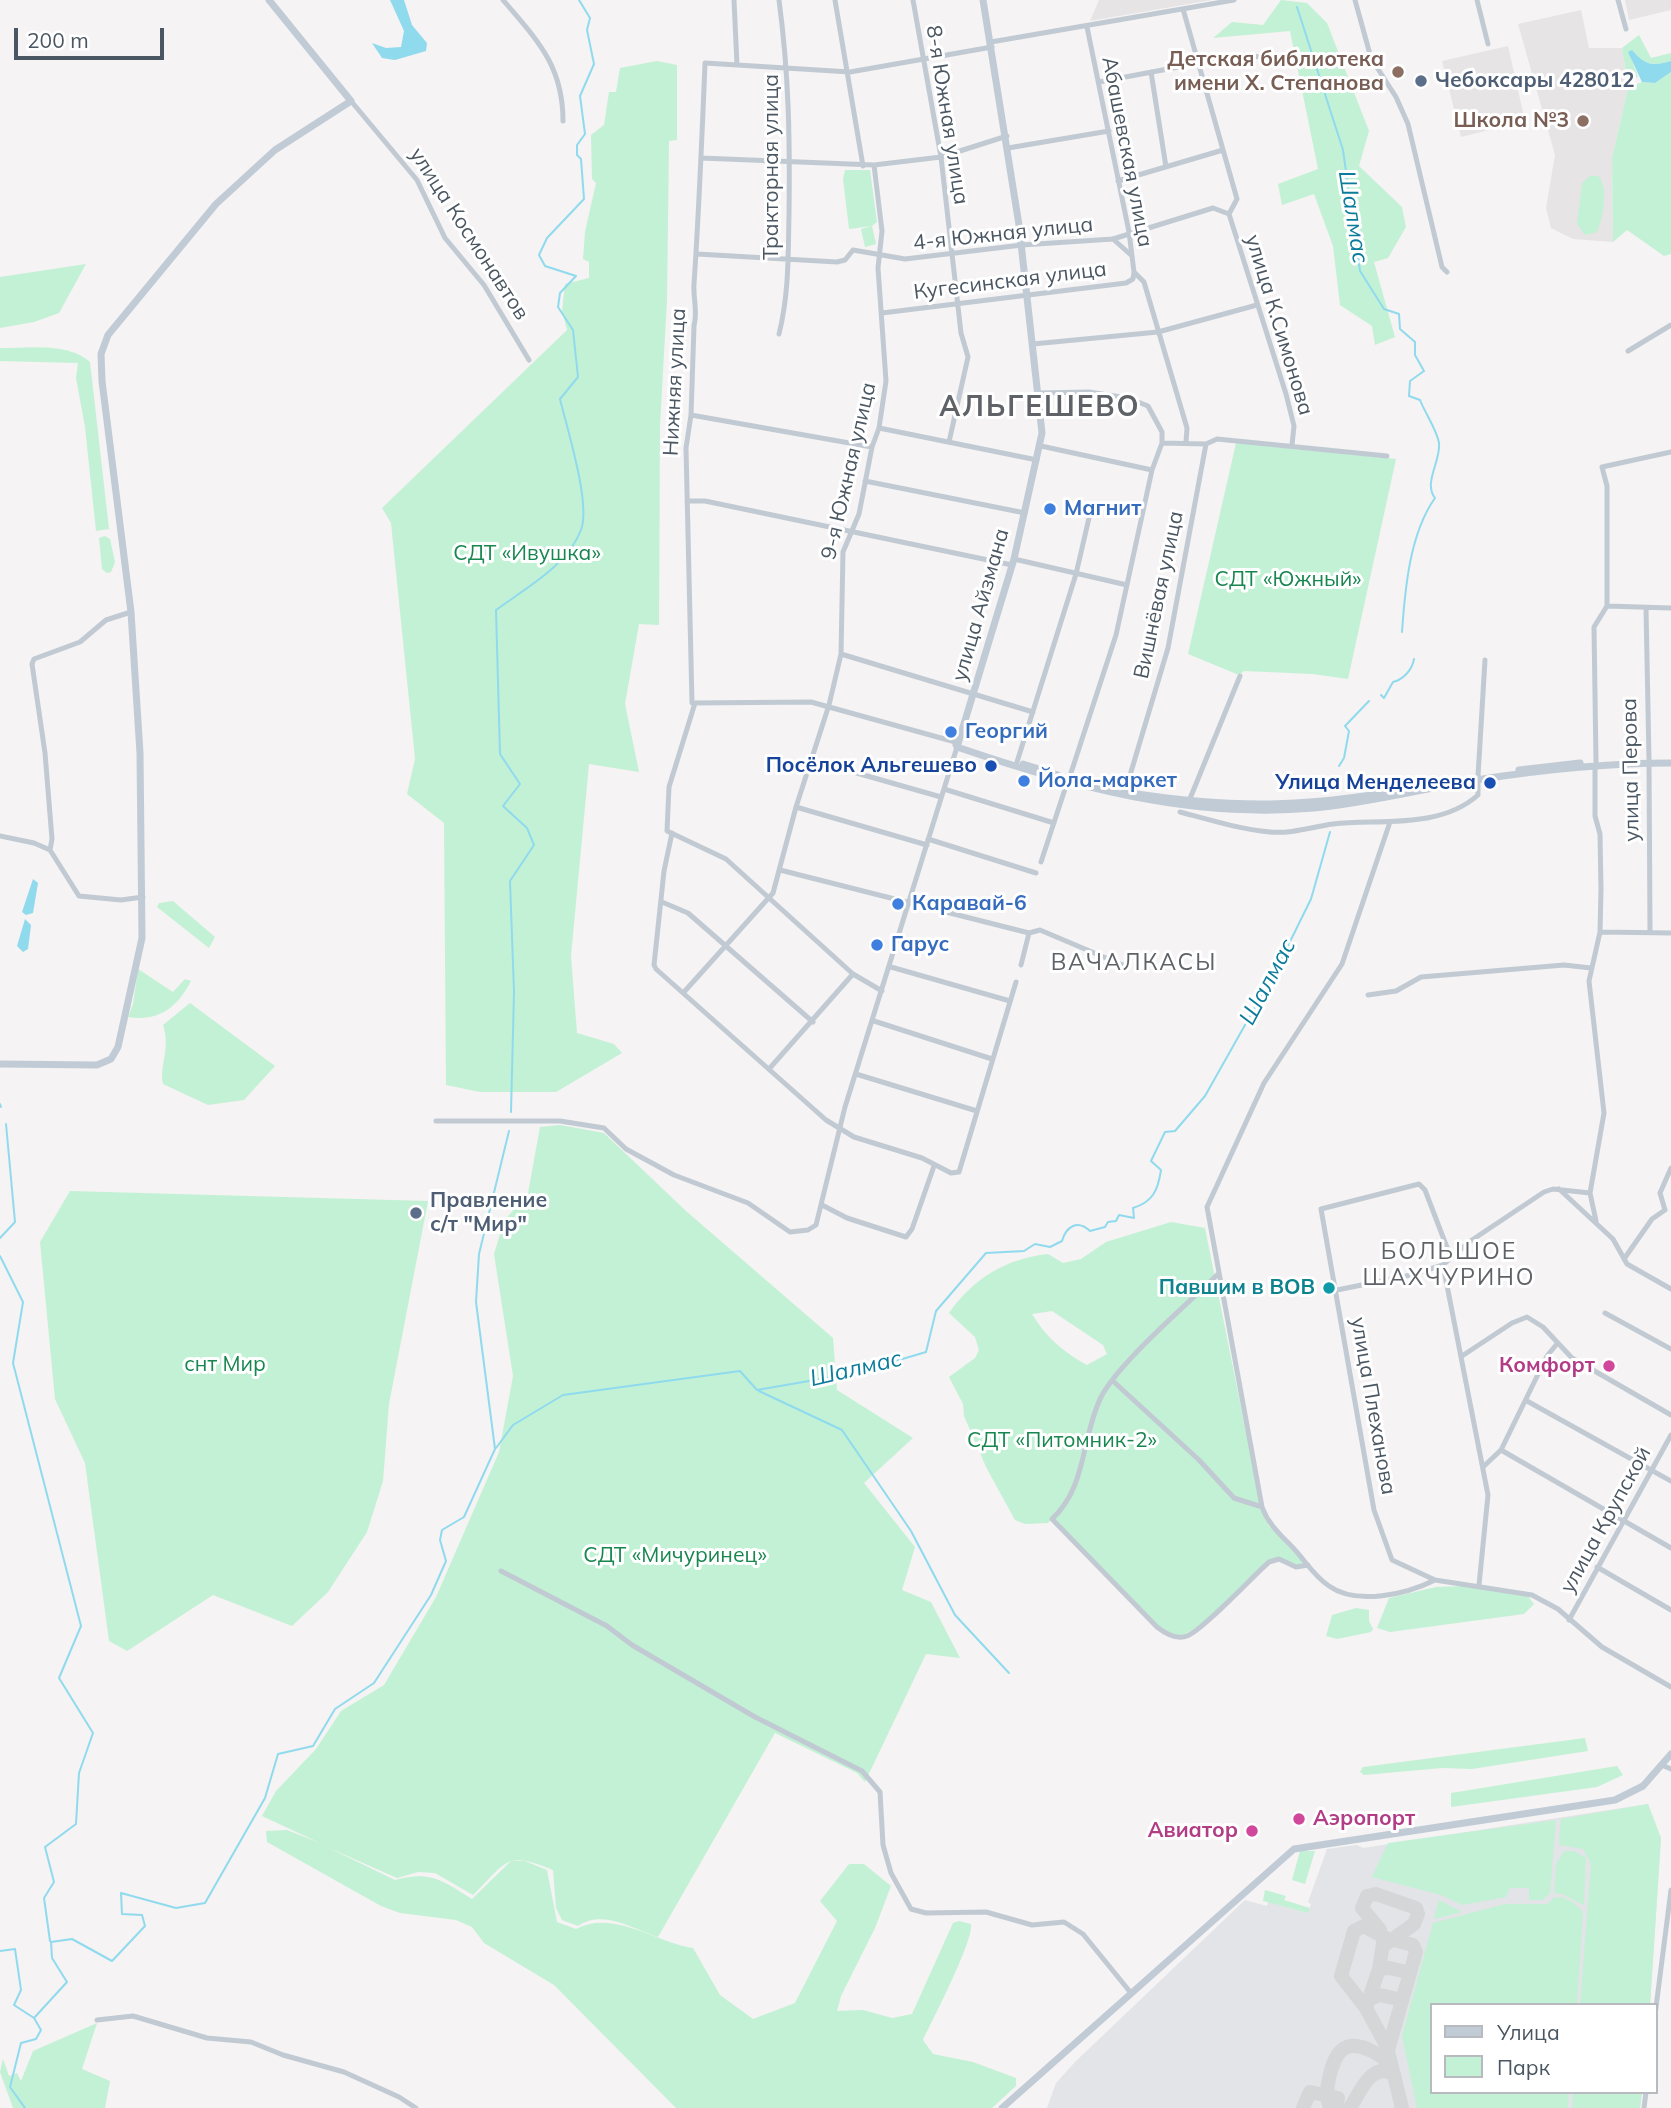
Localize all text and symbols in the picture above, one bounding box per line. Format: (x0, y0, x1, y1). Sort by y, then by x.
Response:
scale bar (18, 14, 168, 58)
street label: 8-я Южная улица (920, 24, 974, 206)
text: 200 m (27, 27, 89, 53)
place label: Детская библиотека имени Х. Степанова (1167, 47, 1384, 97)
street label: Абашевская улица (1096, 55, 1158, 249)
marker: Детская библиотека имени Х. Степанова (1390, 64, 1406, 80)
place label: Чебоксары 428012 (1435, 68, 1635, 94)
marker: Чебоксары 428012 (1413, 73, 1429, 89)
street label: Тракторная улица (759, 74, 785, 260)
place label: Школа №3 (1454, 108, 1569, 134)
marker: Школа №3 (1575, 113, 1591, 129)
street label: улица Космонавтов (404, 143, 534, 325)
water label: Шалмас (1332, 169, 1374, 265)
street label: 4-я Южная улица (912, 212, 1094, 256)
street label: улица К.Симонова (1240, 232, 1318, 418)
street label: Кугесинская улица (912, 257, 1108, 305)
street label: Нижняя улица (659, 308, 691, 456)
street label: 9-я Южная улица (816, 380, 882, 562)
district label: АЛЬГЕШЕВО (940, 391, 1140, 425)
place label: Магнит (1064, 496, 1141, 522)
marker: Магнит (1042, 501, 1058, 517)
street label: Вишнёвая улица (1129, 509, 1189, 681)
street label: улица Айзмана (947, 526, 1015, 684)
park label: СДТ «Ивушка» (453, 541, 601, 567)
park label: СДТ «Южный» (1215, 567, 1361, 593)
street label: улица Перова (1617, 698, 1645, 842)
place label: Георгий (965, 719, 1048, 745)
marker: Георгий (943, 724, 959, 740)
place label: Посёлок Альгешево (766, 753, 977, 779)
marker: Посёлок Альгешево (983, 758, 999, 774)
place label: Йола-маркет (1038, 768, 1177, 794)
place label: Улица Менделеева (1275, 770, 1476, 796)
marker: Йола-маркет (1016, 773, 1032, 789)
marker: Улица Менделеева (1482, 775, 1498, 791)
place label: Каравай-6 (912, 891, 1027, 917)
marker: Каравай-6 (890, 896, 906, 912)
place label: Гарус (891, 932, 949, 958)
water label: Шалмас (1234, 934, 1302, 1030)
marker: Гарус (869, 937, 885, 953)
district label: ВАЧАЛКАСЫ (1052, 949, 1216, 977)
place label: Правление с/т "Мир" (430, 1188, 547, 1238)
marker: Правление с/т "Мир" (408, 1205, 424, 1221)
district label: БОЛЬШОЕ ШАХЧУРИНО (1364, 1238, 1534, 1292)
place label: Павшим в ВОВ (1159, 1275, 1315, 1301)
marker: Павшим в ВОВ (1321, 1280, 1337, 1296)
street label: улица Плеханова (1345, 1315, 1401, 1497)
water label: Шалмас (807, 1345, 905, 1393)
park label: снт Мир (184, 1352, 266, 1378)
place label: Комфорт (1499, 1353, 1595, 1379)
marker: Комфорт (1601, 1358, 1617, 1374)
park label: СДТ «Питомник-2» (967, 1428, 1157, 1454)
street label: улица Крупской (1555, 1442, 1657, 1598)
park label: СДТ «Мичуринец» (583, 1543, 767, 1569)
place label: Аэропорт (1313, 1806, 1415, 1832)
marker: Аэропорт (1291, 1811, 1307, 1827)
place label: Авиатор (1148, 1818, 1238, 1844)
marker: Авиатор (1244, 1823, 1260, 1839)
legend (1430, 2003, 1657, 2094)
text: Улица (1497, 2019, 1560, 2045)
text: Парк (1497, 2054, 1550, 2080)

